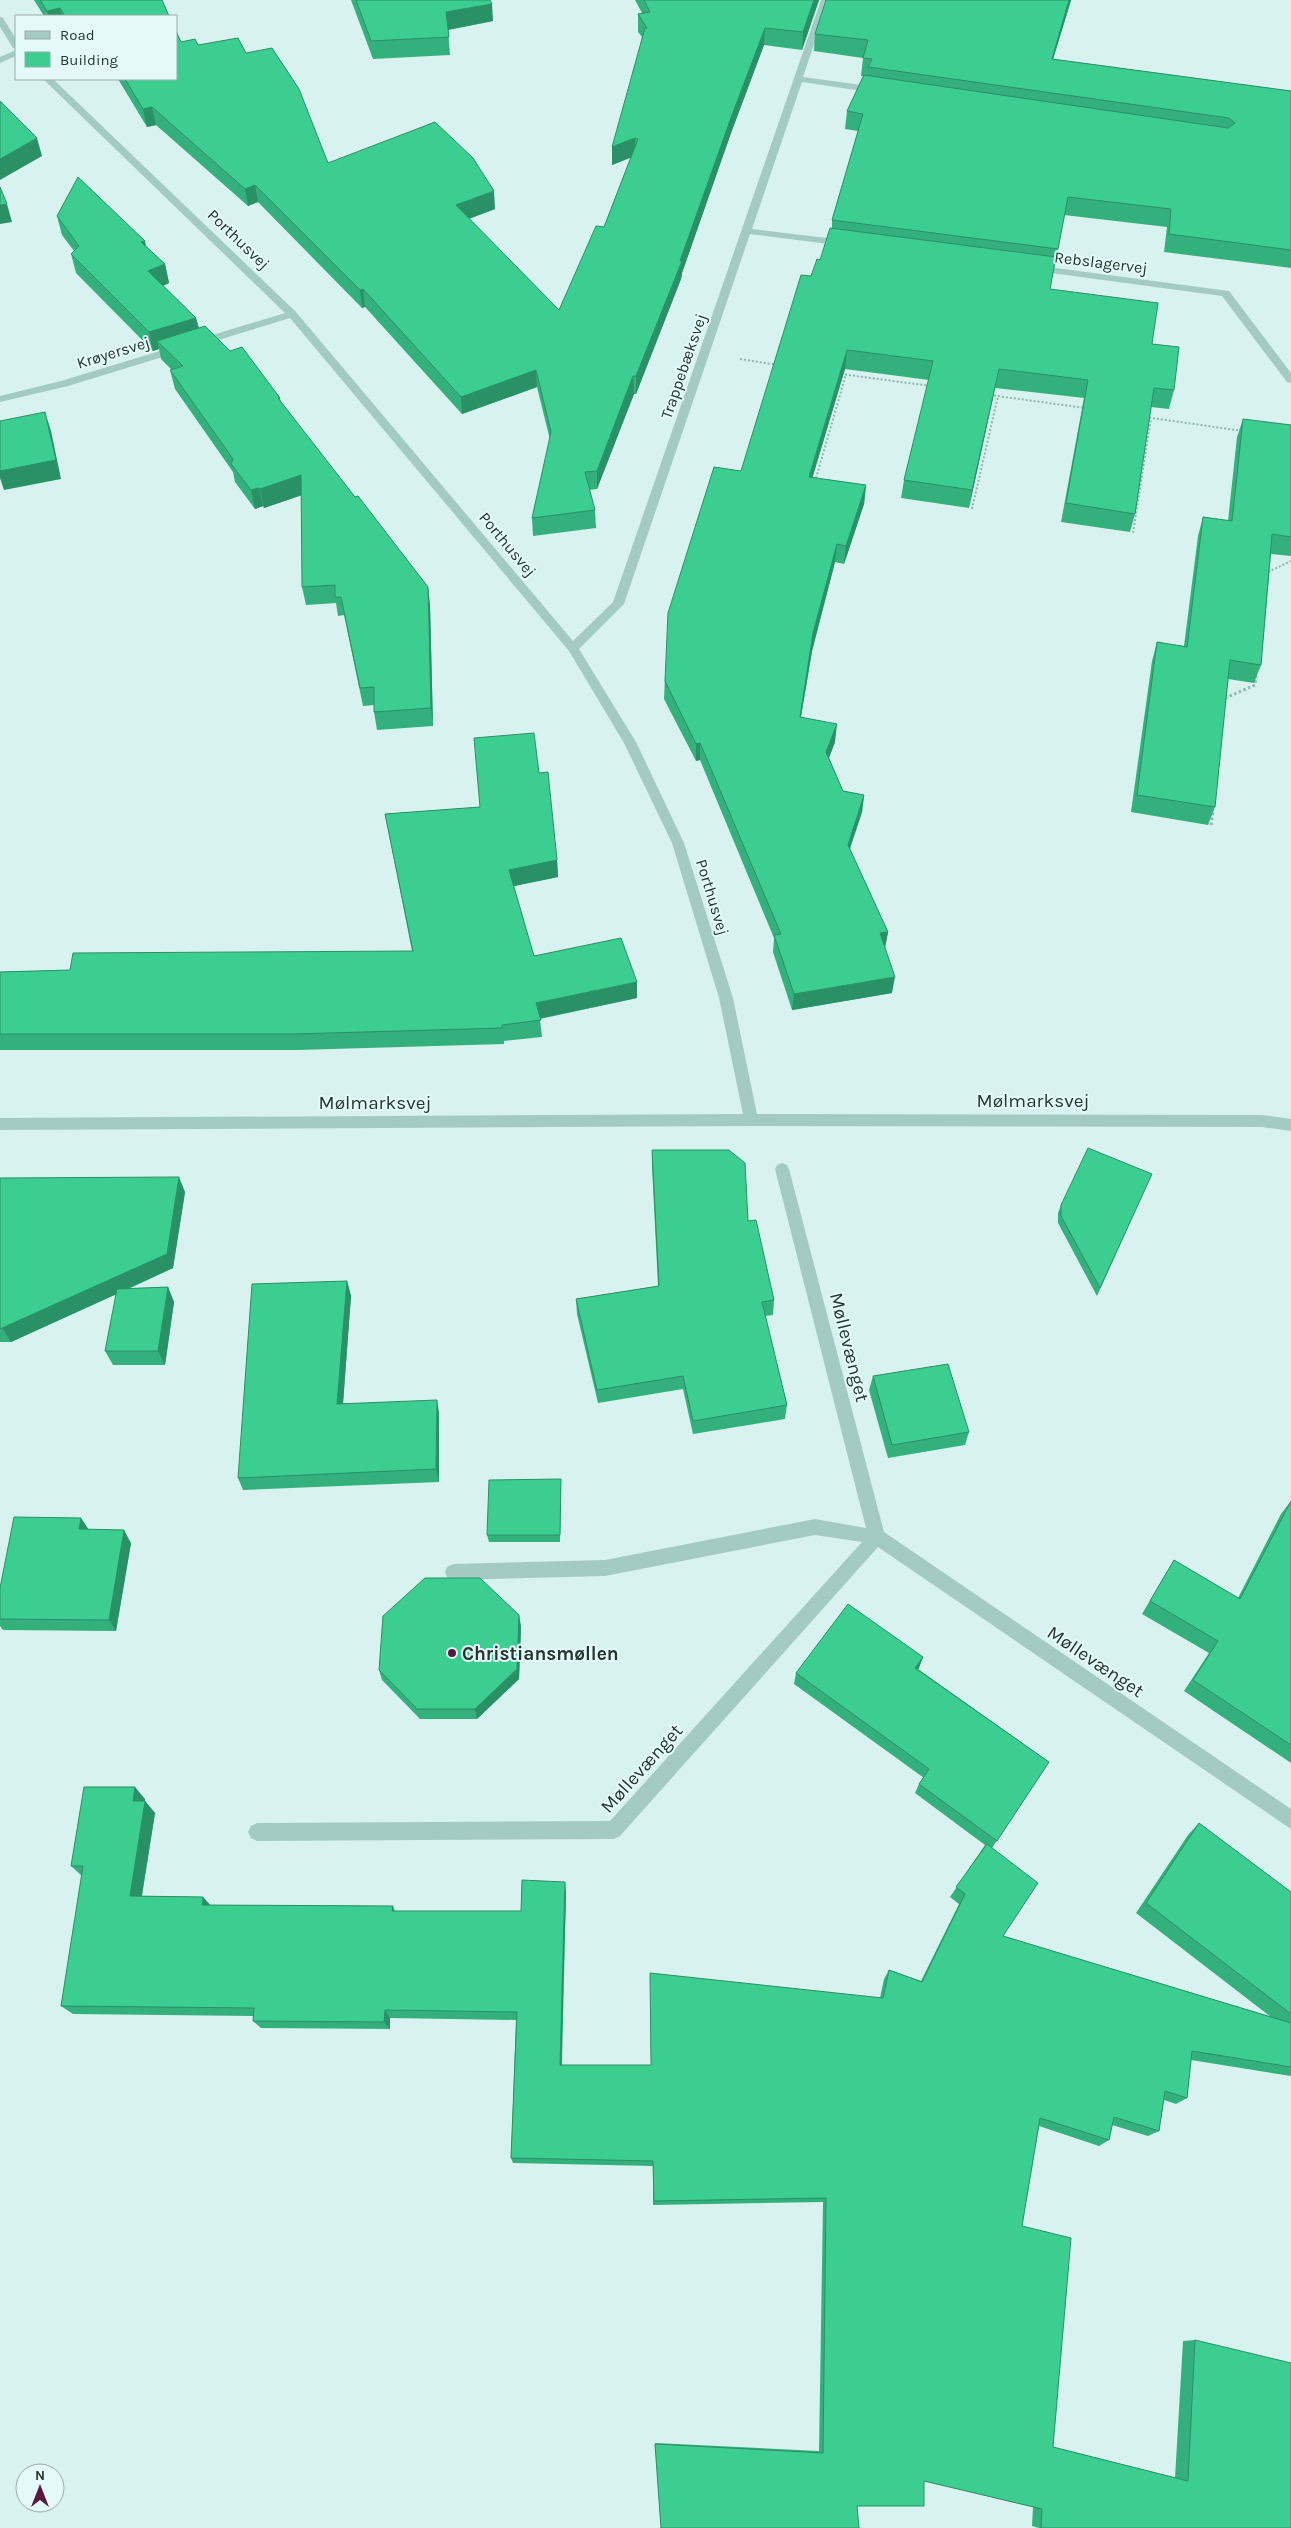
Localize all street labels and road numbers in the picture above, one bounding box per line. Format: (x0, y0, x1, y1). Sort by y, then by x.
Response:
street label: Porthusvej (204, 205, 273, 273)
street label: Rebslagervej (1053, 247, 1148, 278)
street label: Trappebæksvej (657, 311, 710, 421)
street label: Krøyersvej (74, 332, 152, 373)
street label: Porthusvej (475, 508, 540, 580)
street label: Porthusvej (692, 857, 733, 937)
street label: Mølmarksvej (977, 1090, 1089, 1112)
street label: Mølmarksvej (319, 1092, 431, 1114)
street label: Møllevænget (825, 1290, 873, 1404)
street label: Møllevænget (1043, 1622, 1148, 1702)
street label: Møllevænget (596, 1720, 687, 1818)

